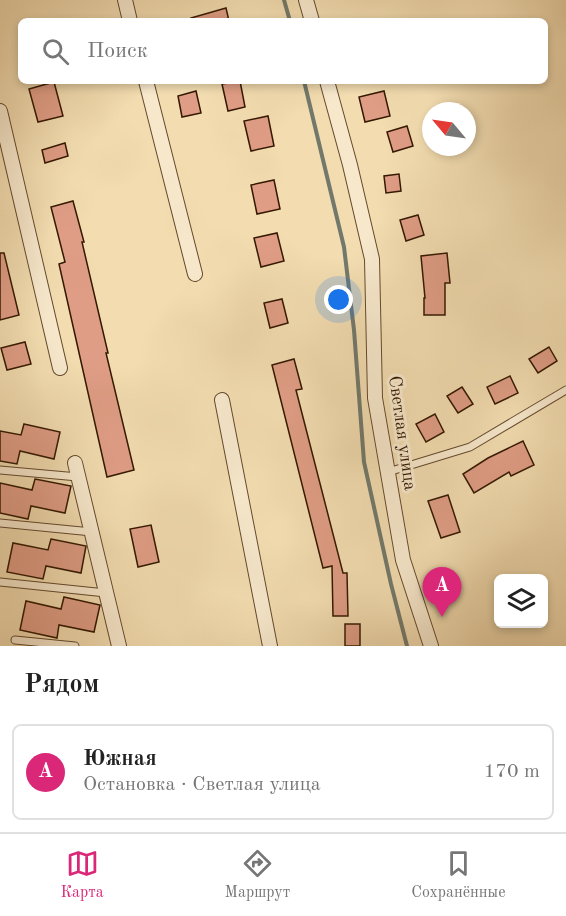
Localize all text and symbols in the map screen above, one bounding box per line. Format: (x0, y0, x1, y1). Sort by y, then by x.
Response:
search box (18, 18, 548, 84)
icon: search (39, 35, 72, 68)
text: Поиск (87, 40, 148, 62)
north arrow (422, 102, 476, 156)
your location (324, 285, 353, 314)
street label: Светлая улица (385, 375, 419, 492)
pin: A (422, 568, 462, 617)
map controls (494, 574, 548, 628)
button: layers (494, 574, 548, 628)
text: Рядом (24, 672, 99, 698)
text: Южная (83, 748, 157, 770)
text: A (38, 762, 53, 782)
text: 170 m (484, 762, 540, 782)
text: Остановка · Светлая улица (83, 775, 321, 795)
tab: Карта (60, 847, 104, 903)
tab: Маршрут (225, 847, 290, 903)
tab: Сохранённые (411, 847, 506, 903)

